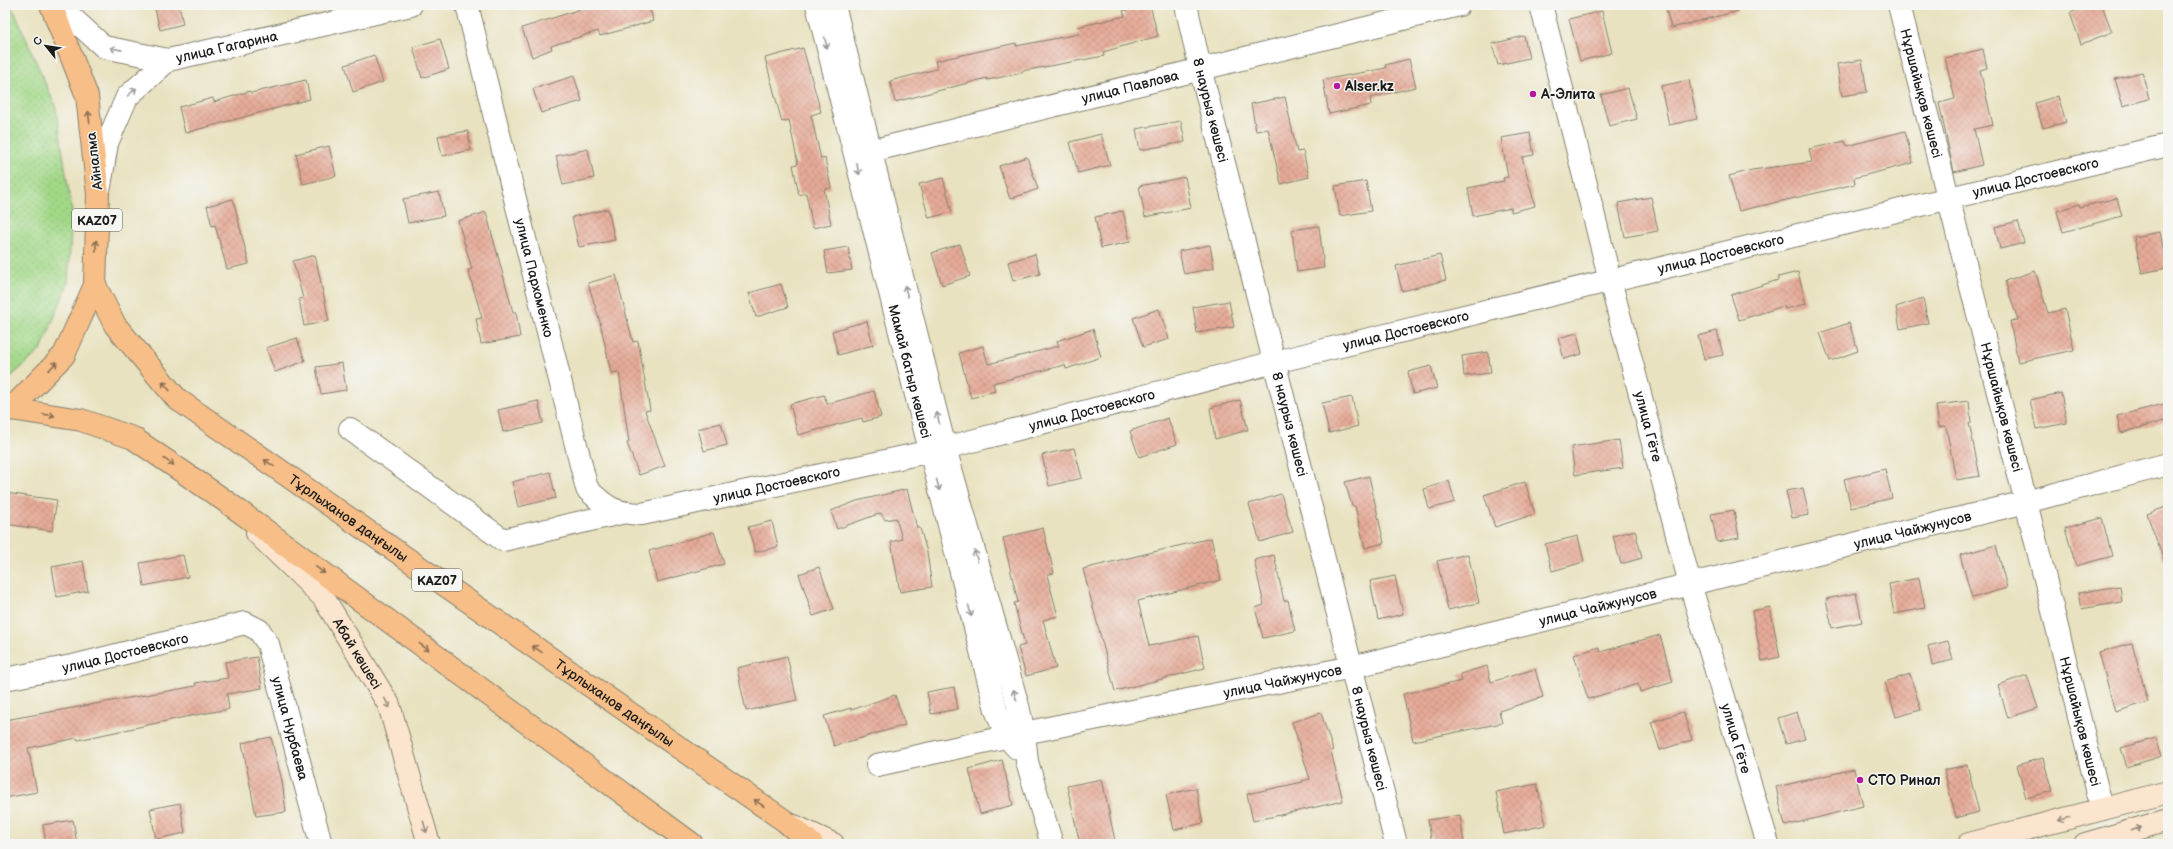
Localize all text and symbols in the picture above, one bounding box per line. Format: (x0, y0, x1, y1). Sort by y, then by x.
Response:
north arrow (26, 26, 66, 66)
street label: улица Гагарина (174, 27, 280, 67)
street label: Нұршайықов көшесі (1896, 27, 1946, 160)
text: С (30, 34, 45, 48)
one-way arrow (823, 36, 830, 49)
one-way arrow (110, 45, 123, 53)
street label: 8 наурыз көшесі (1189, 56, 1232, 164)
street label: улица Павлова (1080, 67, 1181, 107)
place label: Alser.kz (1344, 78, 1394, 95)
marker: Alser.kz (1332, 81, 1342, 91)
place label: А-Элита (1540, 86, 1596, 103)
one-way arrow (127, 88, 137, 97)
marker: А-Элита (1528, 89, 1538, 99)
one-way arrow (85, 111, 93, 124)
street label: Айналма (82, 130, 107, 192)
street label: улица Достоевского (1971, 154, 2100, 201)
one-way arrow (855, 162, 862, 175)
road number: KAZ07 (72, 209, 122, 231)
street label: улица Пархоменко (511, 217, 557, 339)
street label: улица Достоевского (1656, 231, 1786, 278)
one-way arrow (92, 240, 100, 253)
one-way arrow (902, 285, 909, 298)
street label: Мамай батыр көшесі (884, 303, 935, 440)
street label: улица Достоевского (1341, 307, 1471, 354)
street label: Нұршайықов көшесі (1977, 341, 2026, 474)
one-way arrow (48, 361, 58, 371)
street label: 8 наурыз көшесі (1268, 370, 1311, 478)
one-way arrow (161, 380, 170, 391)
street label: улица Достоевского (1027, 386, 1157, 435)
street label: улица Гёте (1631, 389, 1666, 464)
one-way arrow (43, 411, 56, 419)
one-way arrow (933, 411, 941, 424)
one-way arrow (163, 458, 174, 466)
one-way arrow (264, 459, 275, 467)
street label: улица Достоевского (712, 463, 842, 507)
street label: Тұрлыханов даңғылы (285, 471, 411, 566)
one-way arrow (935, 478, 942, 491)
street label: улица Чайжунусов (1852, 508, 1974, 553)
one-way arrow (972, 550, 979, 563)
one-way arrow (314, 566, 325, 575)
road number: KAZ07 (412, 569, 462, 591)
street label: улица Чайжунусов (1537, 585, 1659, 630)
one-way arrow (967, 604, 974, 617)
street label: Абай көшесі (328, 614, 385, 692)
street label: улица Достоевского (61, 630, 190, 677)
one-way arrow (419, 643, 430, 652)
one-way arrow (532, 645, 543, 653)
street label: Нұршайықов көшесі (2056, 655, 2104, 788)
street label: Тұрлыханов даңғылы (551, 656, 677, 750)
street label: улица Чайжунусов (1222, 661, 1344, 702)
street label: улица Нурбаева (268, 675, 312, 783)
street label: 8 наурыз көшесі (1347, 685, 1390, 793)
one-way arrow (1011, 689, 1018, 702)
one-way arrow (384, 697, 392, 709)
street label: улица Гёте (1717, 701, 1754, 776)
place label: СТО Ринал (1868, 772, 1941, 789)
marker: СТО Ринал (1855, 775, 1865, 785)
one-way arrow (754, 799, 765, 807)
one-way arrow (2058, 816, 2071, 824)
one-way arrow (421, 821, 429, 834)
one-way arrow (2129, 825, 2142, 832)

